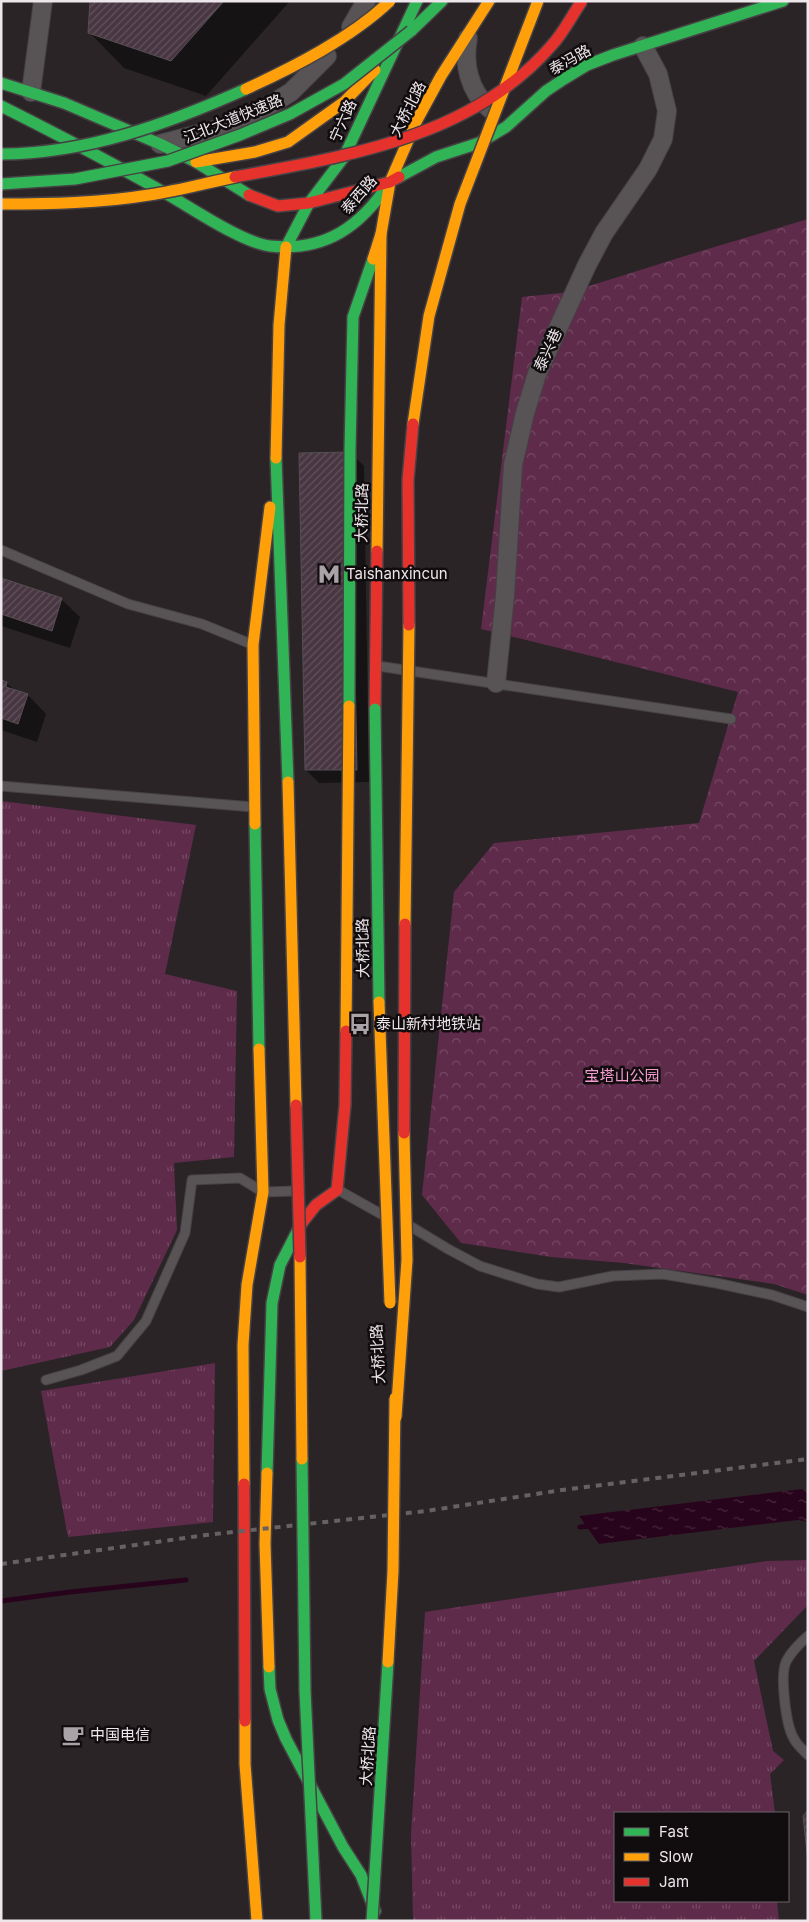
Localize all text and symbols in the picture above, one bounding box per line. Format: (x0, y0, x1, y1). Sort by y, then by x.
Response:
street label: 泰冯路 (545, 40, 594, 79)
street label: 大桥北路 (385, 78, 430, 140)
street label: 江北大道快速路 (181, 90, 285, 147)
street label: 宁六路 (325, 96, 360, 145)
street label: 泰西路 (337, 171, 381, 218)
street label: 泰兴巷 (529, 325, 566, 374)
street label: 大桥北路 (351, 483, 372, 543)
metro station icon: Taishanxincun (316, 561, 342, 587)
place label: Taishanxincun (346, 564, 448, 583)
street label: 大桥北路 (352, 918, 373, 978)
bus stop icon: 泰山新村地铁站 (347, 1011, 373, 1037)
place label: 泰山新村地铁站 (376, 1014, 481, 1033)
park label: 宝塔山公园 (584, 1066, 660, 1085)
street label: 大桥北路 (366, 1324, 389, 1384)
cafe icon: 中国电信 (60, 1722, 86, 1748)
place label: 中国电信 (90, 1725, 150, 1744)
street label: 大桥北路 (356, 1725, 379, 1787)
legend (614, 1812, 789, 1902)
text: Fast (659, 1822, 689, 1841)
text: Slow (659, 1847, 693, 1866)
text: Jam (659, 1872, 689, 1891)

